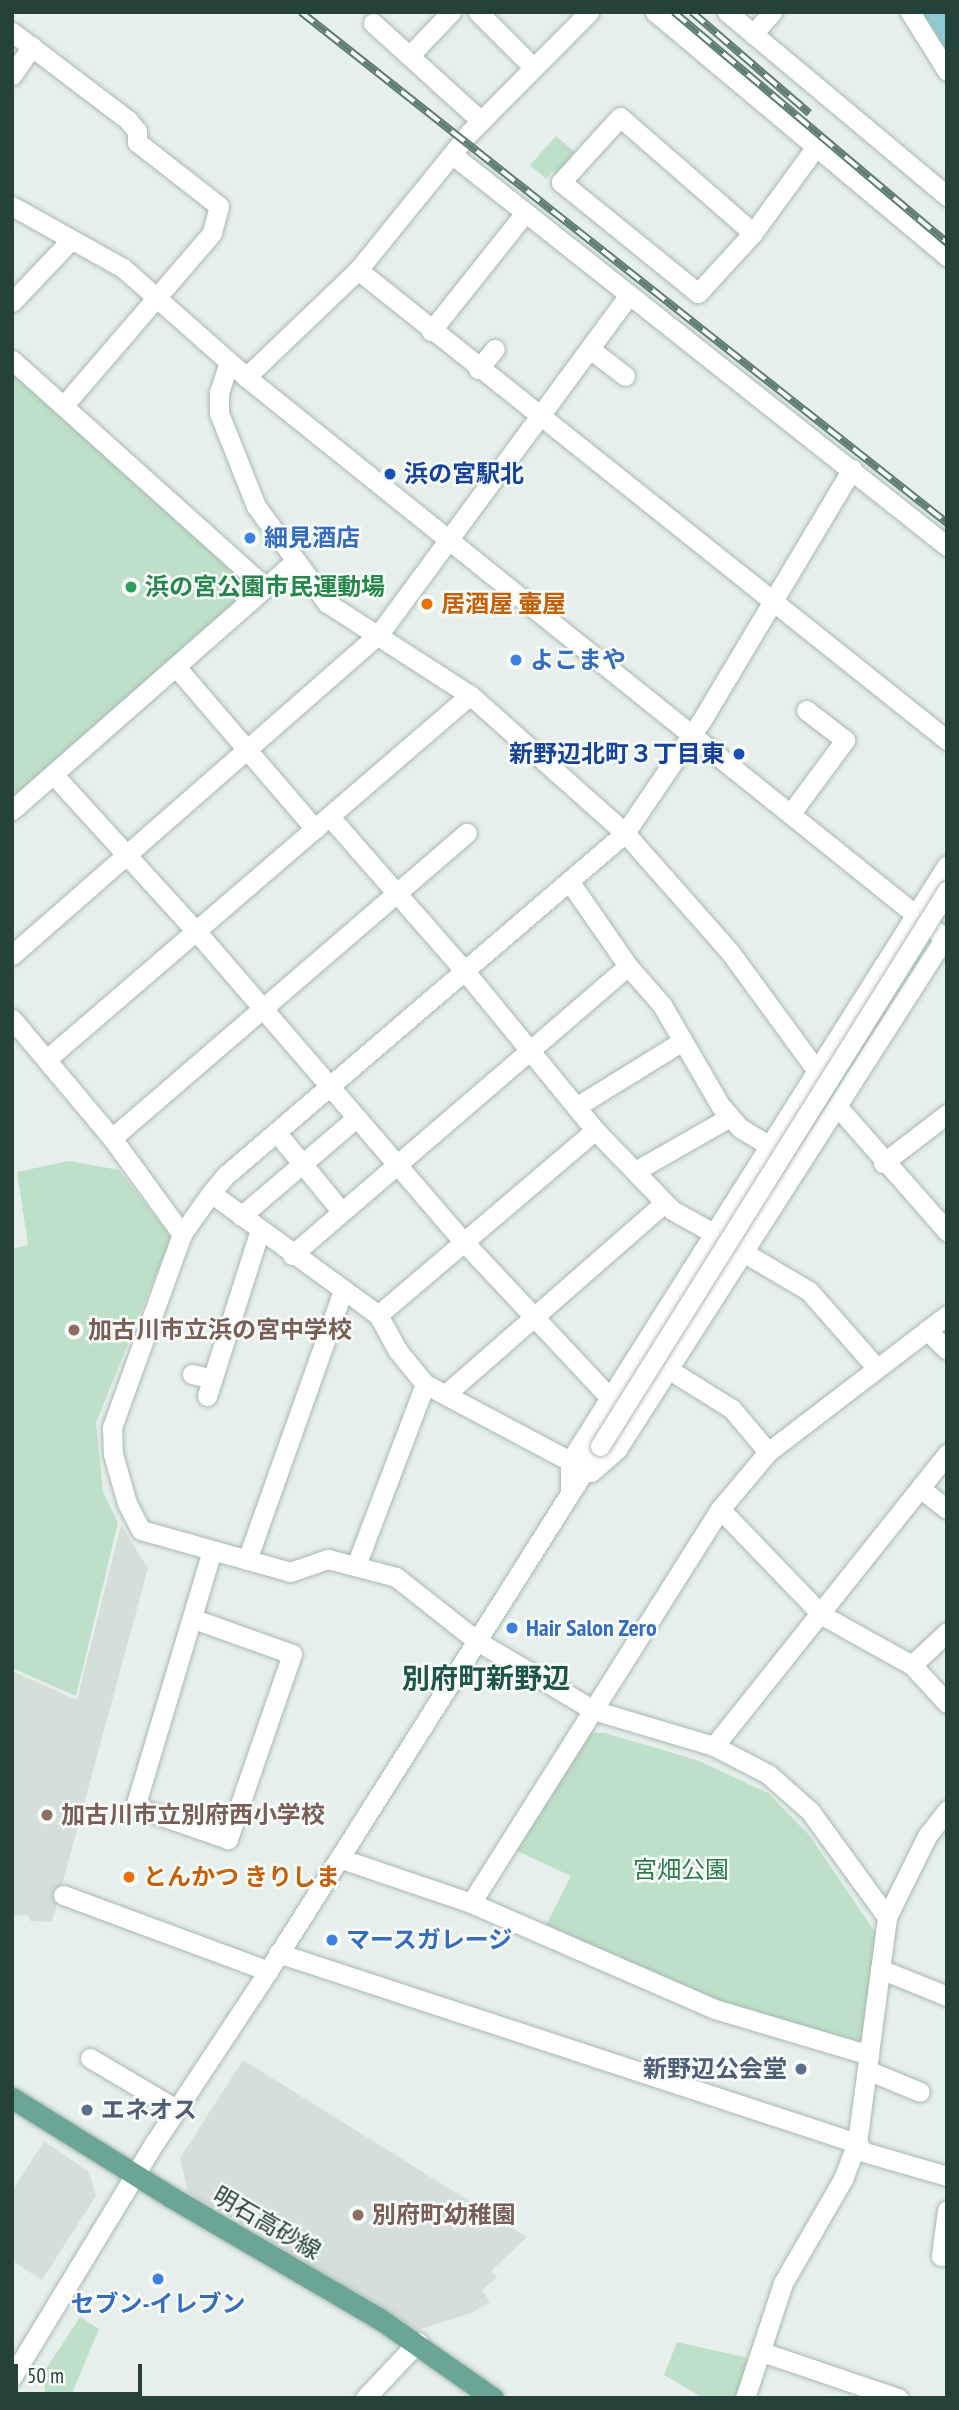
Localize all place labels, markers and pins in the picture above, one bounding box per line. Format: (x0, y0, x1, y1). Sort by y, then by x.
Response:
place label: 浜の宮駅北 (404, 460, 524, 488)
marker: 浜の宮駅北 (382, 466, 398, 482)
place label: 細見酒店 (264, 524, 360, 552)
marker: 細見酒店 (242, 530, 258, 546)
place label: 浜の宮公園市民運動場 (145, 573, 385, 601)
marker: 浜の宮公園市民運動場 (123, 579, 139, 595)
place label: 居酒屋 壷屋 (441, 590, 566, 618)
marker: 居酒屋 壷屋 (419, 596, 435, 612)
place label: よこまや (530, 646, 626, 674)
marker: よこまや (508, 652, 524, 668)
place label: 新野辺北町３丁目東 (509, 740, 725, 768)
marker: 新野辺北町３丁目東 (731, 746, 747, 762)
place label: 加古川市立浜の宮中学校 (88, 1316, 352, 1344)
marker: 加古川市立浜の宮中学校 (66, 1322, 82, 1338)
place label: Hair Salon Zero (526, 1614, 657, 1642)
marker: Hair Salon Zero (504, 1620, 520, 1636)
place label: 加古川市立別府西小学校 (61, 1801, 325, 1829)
marker: 加古川市立別府西小学校 (39, 1807, 55, 1823)
place label: とんかつ きりしま (143, 1863, 340, 1891)
marker: とんかつ きりしま (121, 1869, 137, 1885)
place label: マースガレージ (346, 1926, 514, 1954)
marker: マースガレージ (324, 1932, 340, 1948)
place label: 新野辺公会堂 (643, 2055, 787, 2083)
marker: 新野辺公会堂 (793, 2061, 809, 2077)
place label: エネオス (101, 2096, 197, 2124)
marker: エネオス (79, 2102, 95, 2118)
place label: 別府町幼稚園 (372, 2201, 516, 2229)
marker: 別府町幼稚園 (350, 2207, 366, 2223)
marker: セブン-イレブン (150, 2271, 166, 2287)
place label: セブン-イレブン (70, 2290, 246, 2318)

